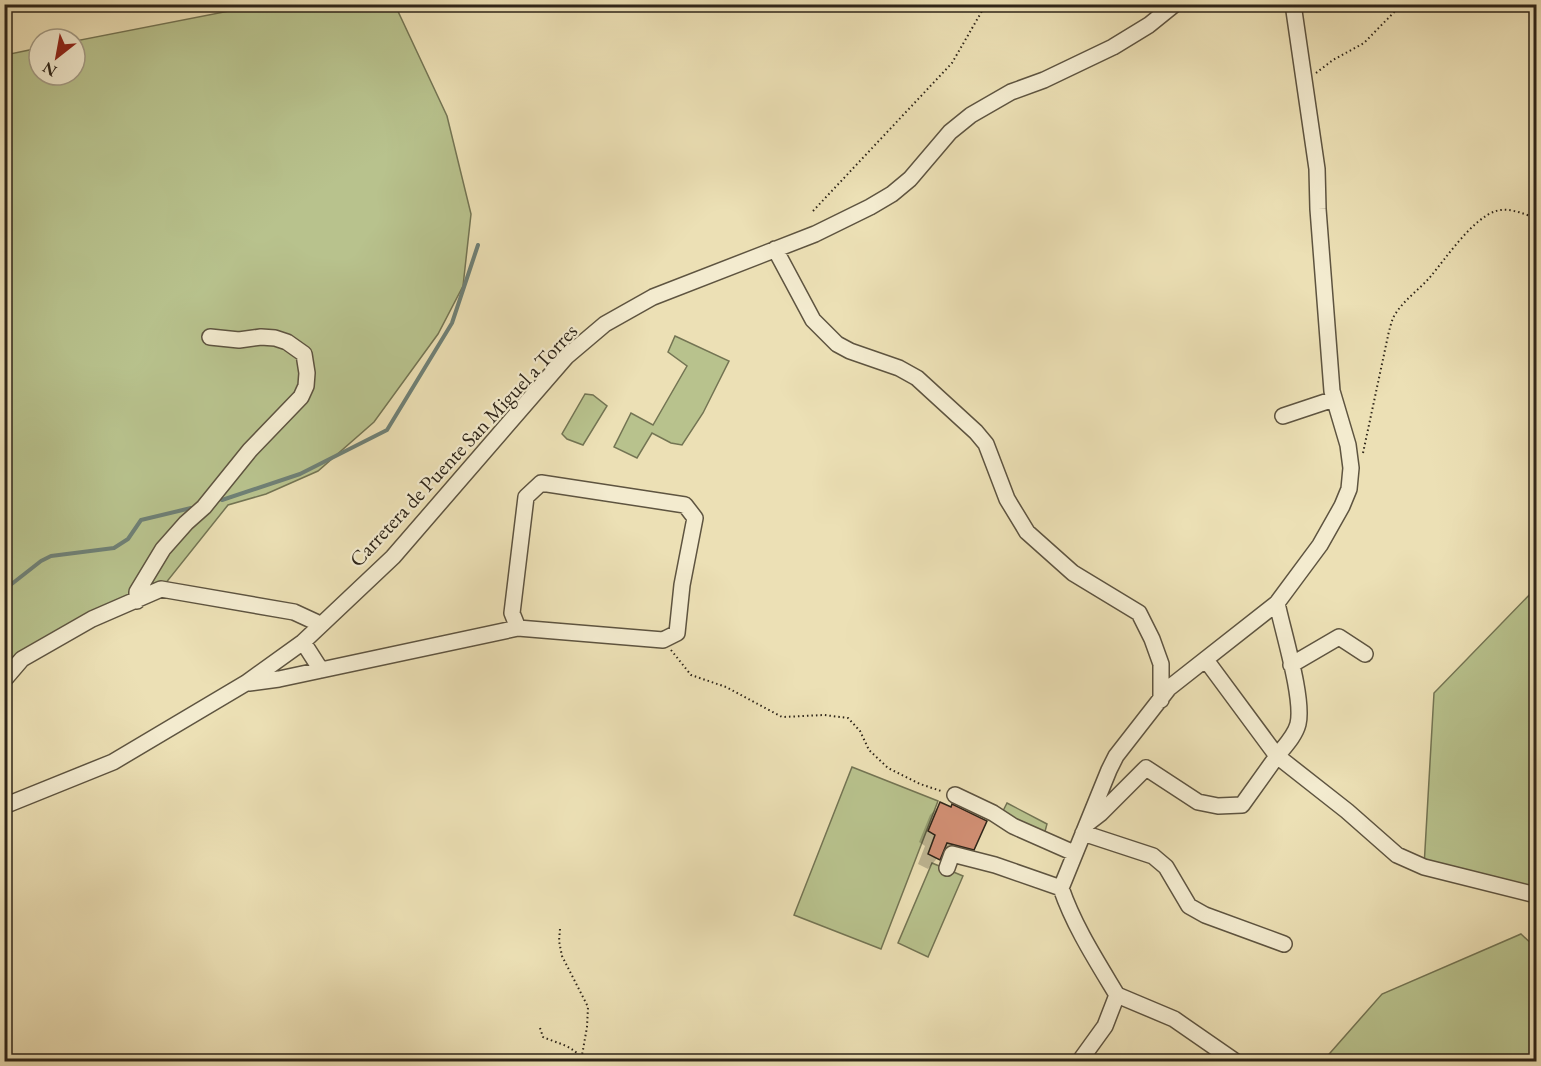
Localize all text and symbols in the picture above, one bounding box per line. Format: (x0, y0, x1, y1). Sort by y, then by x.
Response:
north arrow (27, 27, 87, 87)
text: N (39, 57, 60, 82)
street label: Carretera de Puente San Miguel a Torres (343, 318, 583, 572)

